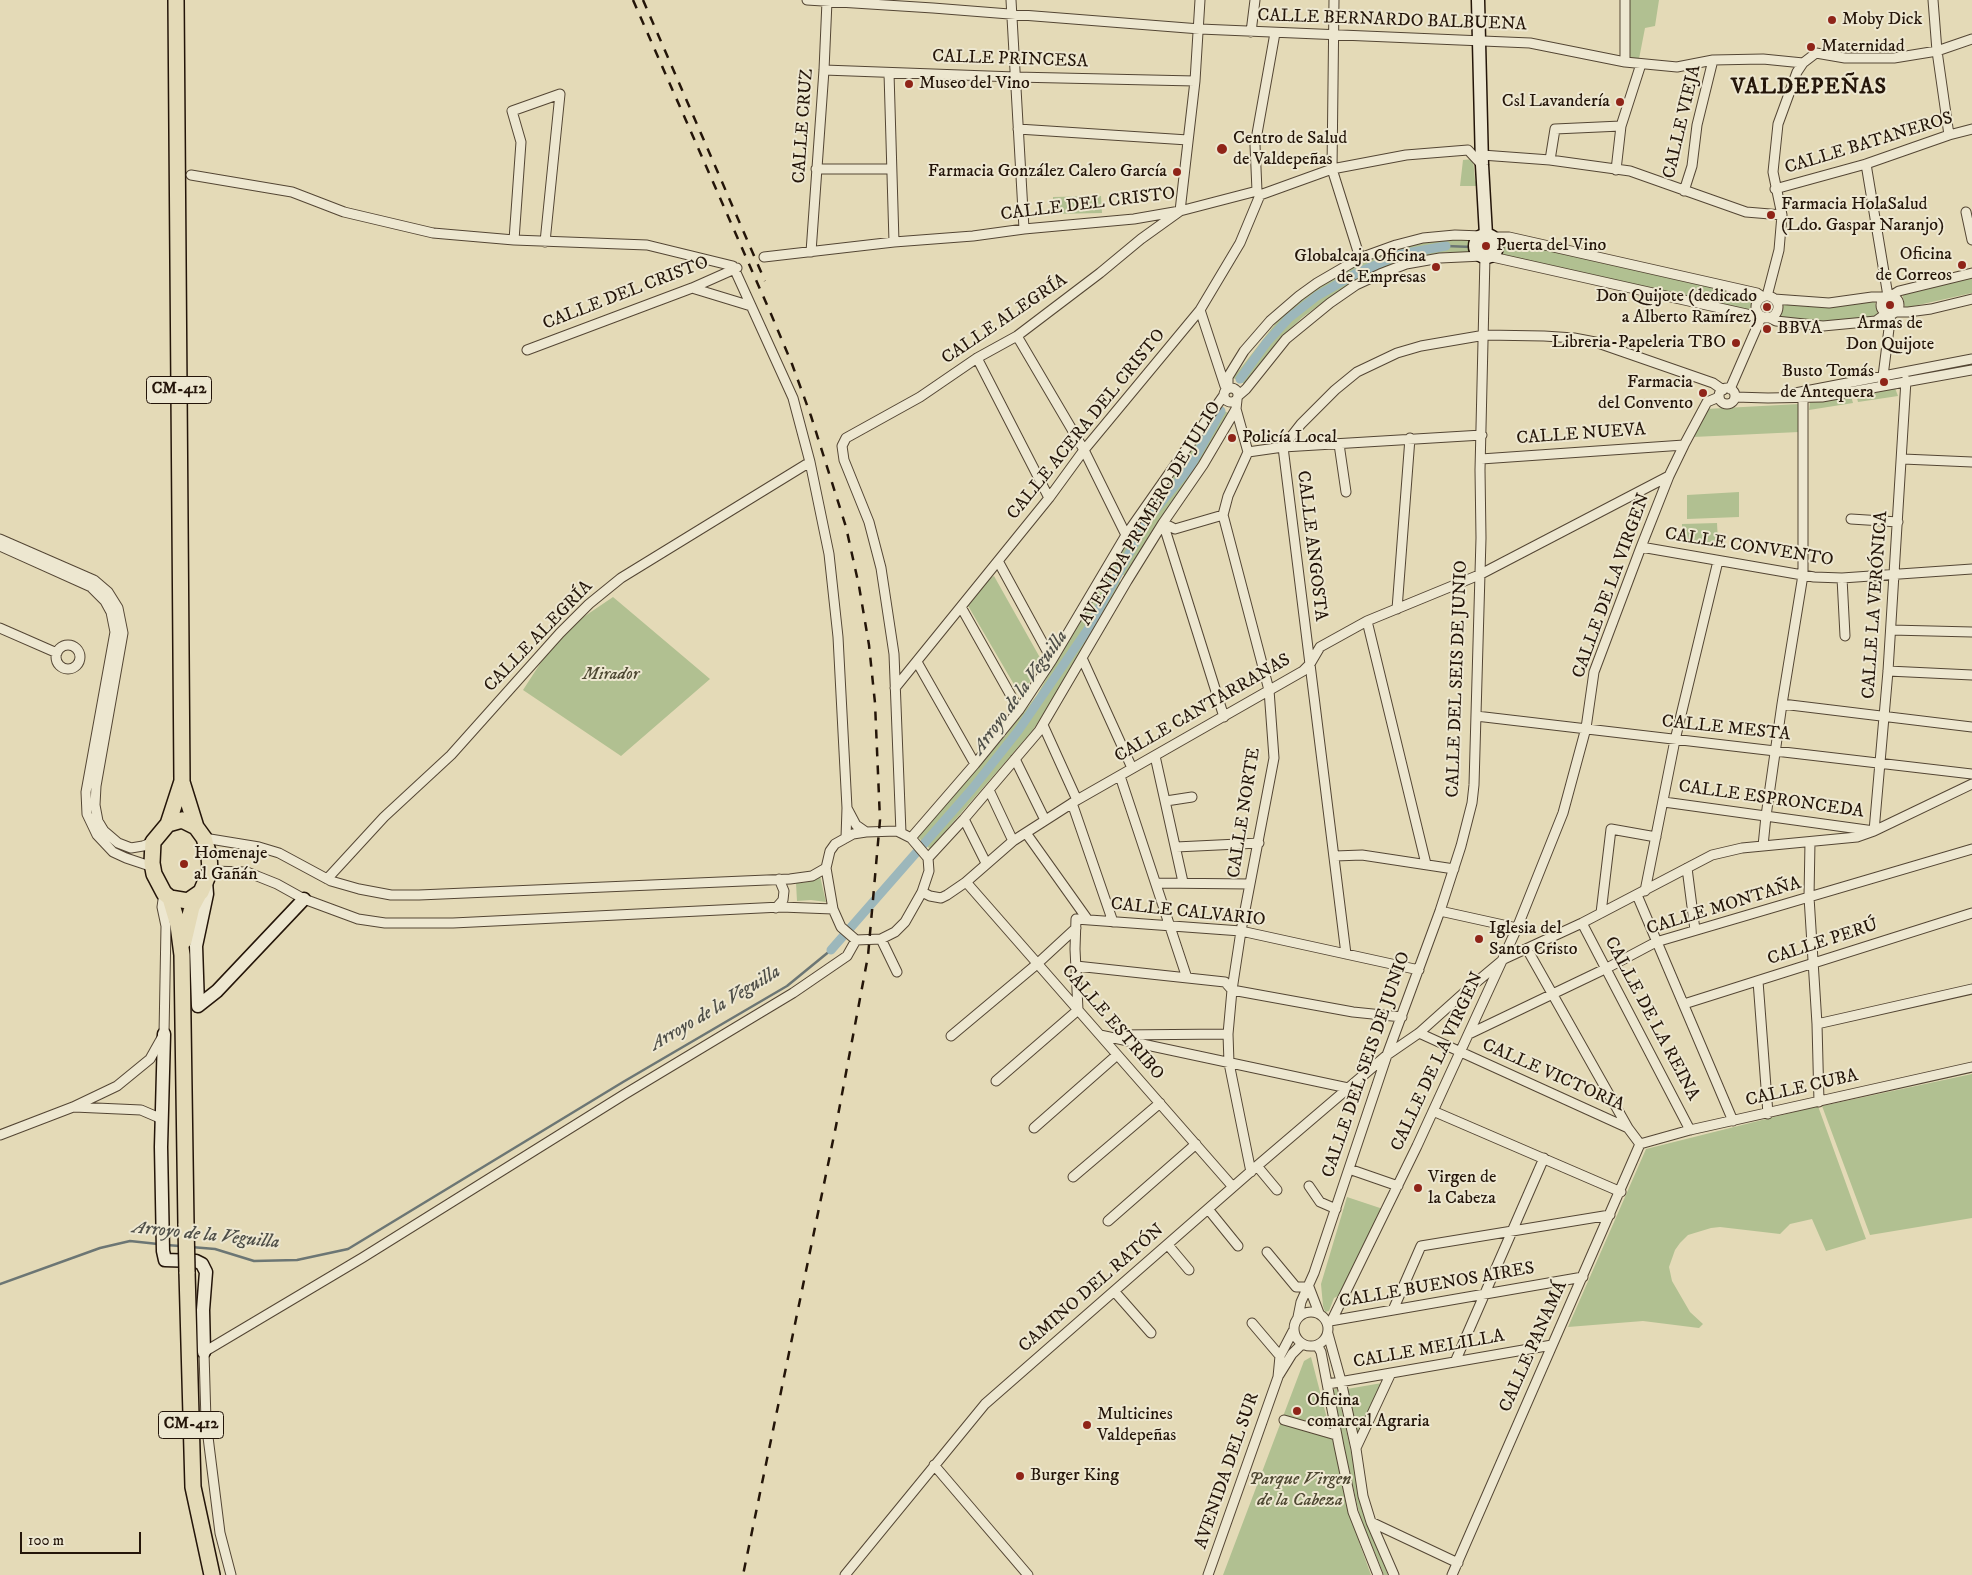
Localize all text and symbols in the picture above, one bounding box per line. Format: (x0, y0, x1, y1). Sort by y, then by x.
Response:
street label: CALLE BERNARDO BALBUENA (1257, 6, 1527, 36)
place label: Moby Dick (1842, 9, 1922, 31)
marker: Moby Dick (1826, 14, 1838, 26)
place label: Maternidad (1821, 36, 1905, 58)
marker: Maternidad (1805, 41, 1817, 53)
street label: CALLE PRINCESA (932, 46, 1088, 74)
street label: CALLE VIEJA (1659, 63, 1707, 181)
street label: CALLE CRUZ (789, 68, 819, 184)
place label: Museo del Vino (919, 73, 1030, 95)
district label: VALDEPEÑAS (1730, 75, 1888, 101)
marker: Museo del Vino (903, 78, 915, 90)
place label: Csl Lavandería (1502, 91, 1610, 113)
marker: Csl Lavandería (1614, 96, 1626, 108)
street label: CALLE BATANEROS (1782, 108, 1956, 180)
place label: Centro de Salud de Valdepeñas (1233, 128, 1347, 170)
marker: Centro de Salud de Valdepeñas (1215, 142, 1229, 156)
place label: Farmacia González Calero García (928, 161, 1167, 183)
marker: Farmacia González Calero García (1171, 166, 1183, 178)
street label: CALLE DEL CRISTO (999, 184, 1177, 226)
place label: Farmacia HolaSalud (Ldo. Gaspar Naranjo) (1781, 194, 1944, 236)
marker: Farmacia HolaSalud (Ldo. Gaspar Naranjo) (1765, 209, 1777, 221)
place label: Puerta del Vino (1496, 235, 1606, 257)
marker: Puerta del Vino (1480, 240, 1492, 252)
place label: Oficina de Correos (1875, 244, 1952, 286)
place label: Globalcaja Oficina de Empresas (1294, 246, 1426, 288)
street label: CALLE DEL CRISTO (540, 252, 712, 336)
marker: Oficina de Correos (1956, 259, 1968, 271)
marker: Globalcaja Oficina de Empresas (1430, 261, 1442, 273)
street label: CALLE ALEGRÍA (938, 270, 1072, 370)
place label: Don Quijote (dedicado a Alberto Ramírez) (1596, 286, 1757, 328)
marker: Armas de Don Quijote (1884, 299, 1896, 311)
marker: Don Quijote (dedicado a Alberto Ramírez) (1761, 301, 1773, 313)
place label: Armas de Don Quijote (1846, 313, 1934, 356)
place label: BBVA (1777, 318, 1822, 340)
marker: BBVA (1761, 323, 1773, 335)
street label: CALLE ACERA DEL CRISTO (1003, 325, 1171, 525)
place label: Libreria-Papeleria TBO (1552, 332, 1726, 354)
marker: Libreria-Papeleria TBO (1730, 337, 1742, 349)
place label: Busto Tomás de Antequera (1780, 361, 1874, 404)
place label: Farmacia del Convento (1598, 372, 1693, 414)
road number: CM-412 (146, 376, 212, 404)
marker: Busto Tomás de Antequera (1878, 376, 1890, 388)
marker: Farmacia del Convento (1697, 387, 1709, 399)
street label: AVENIDA PRIMERO DE JULIO (1076, 398, 1226, 630)
street label: CALLE NUEVA (1516, 420, 1646, 450)
place label: Policía Local (1242, 427, 1337, 449)
marker: Policía Local (1226, 432, 1238, 444)
street label: CALLE ANGOSTA (1291, 470, 1331, 622)
street label: CALLE DE LA VIRGEN (1568, 491, 1656, 681)
street label: CALLE LA VERÓNICA (1859, 510, 1893, 700)
street label: CALLE CONVENTO (1663, 524, 1835, 572)
street label: CALLE DEL SEIS DE JUNIO (1443, 560, 1473, 798)
street label: CALLE ALEGRÍA (480, 577, 598, 697)
water label: Arroyo de la Veguilla (968, 627, 1074, 759)
street label: CALLE CANTARRANAS (1111, 650, 1295, 768)
park label: Mirador (583, 664, 639, 686)
street label: CALLE MESTA (1661, 712, 1791, 746)
street label: CALLE NORTE (1224, 746, 1266, 880)
street label: CALLE ESPRONCEDA (1677, 776, 1865, 824)
place label: Homenaje al Gañán (194, 843, 267, 886)
marker: Homenaje al Gañán (178, 858, 190, 870)
street label: CALLE MONTAÑA (1644, 873, 1804, 941)
street label: CALLE CALVARIO (1110, 894, 1266, 932)
street label: CALLE PERÚ (1765, 915, 1881, 971)
place label: Iglesia del Santo Cristo (1489, 918, 1578, 961)
marker: Iglesia del Santo Cristo (1473, 933, 1485, 945)
street label: CALLE DE LA REINA (1599, 933, 1703, 1105)
street label: CALLE DEL SEIS DE JUNIO (1318, 949, 1416, 1181)
water label: Arroyo de la Veguilla (647, 961, 785, 1057)
street label: CALLE ESTRIBO (1056, 961, 1168, 1085)
street label: CALLE DE LA VIRGEN (1387, 969, 1489, 1155)
street label: CALLE VICTORIA (1478, 1035, 1628, 1117)
street label: CALLE CUBA (1744, 1066, 1860, 1112)
place label: Virgen de la Cabeza (1428, 1167, 1497, 1210)
marker: Virgen de la Cabeza (1412, 1182, 1424, 1194)
water label: Arroyo de la Veguilla (131, 1217, 281, 1255)
street label: CAMINO DEL RATÓN (1015, 1220, 1169, 1358)
street label: CALLE BUENOS AIRES (1338, 1258, 1536, 1314)
street label: CALLE PANAMÁ (1495, 1278, 1573, 1416)
street label: CALLE MELILLA (1352, 1326, 1506, 1374)
street label: AVENIDA DEL SUR (1191, 1390, 1265, 1552)
place label: Oficina comarcal Agraria (1307, 1390, 1430, 1432)
place label: Multicines Valdepeñas (1097, 1404, 1176, 1446)
marker: Oficina comarcal Agraria (1291, 1405, 1303, 1417)
road number: CM-412 (158, 1412, 224, 1438)
marker: Multicines Valdepeñas (1081, 1419, 1093, 1431)
place label: Burger King (1030, 1465, 1119, 1487)
park label: Parque Virgen de la Cabeza (1249, 1469, 1351, 1512)
marker: Burger King (1014, 1470, 1026, 1482)
scale bar (22, 1522, 144, 1554)
text: 100 m (28, 1531, 64, 1550)

